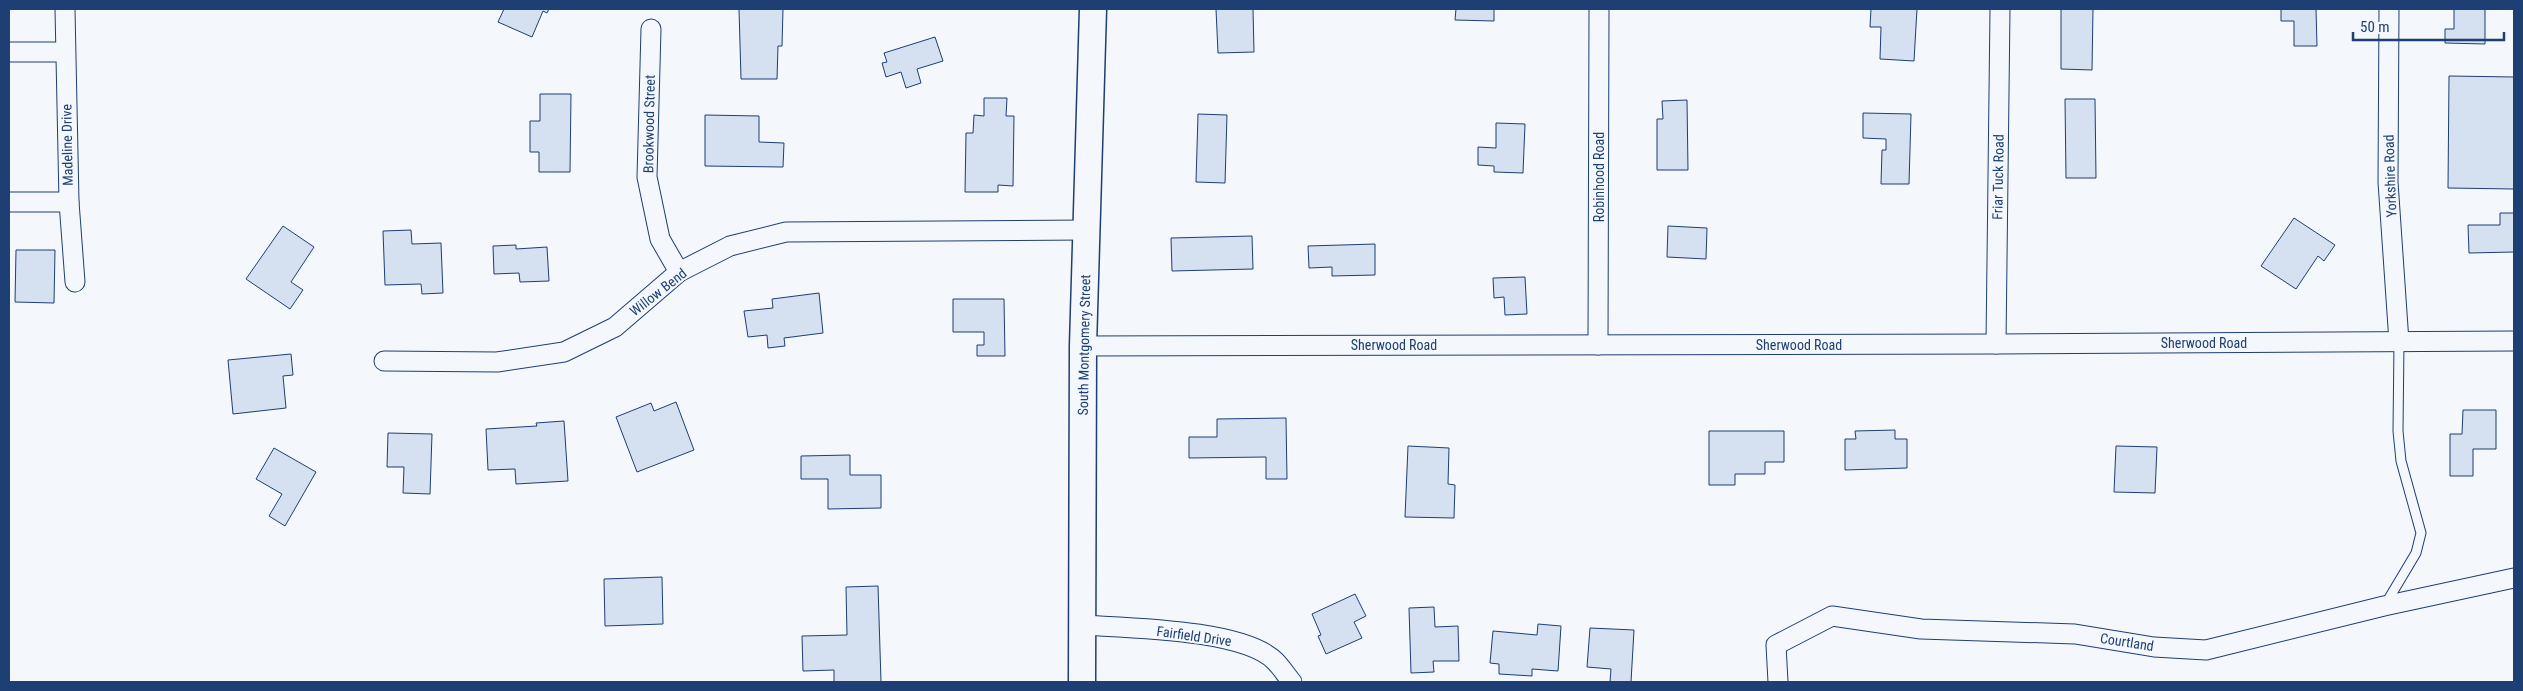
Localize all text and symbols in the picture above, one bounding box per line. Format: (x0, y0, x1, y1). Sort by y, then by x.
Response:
scale bar (2353, 10, 2504, 42)
text: 50 m (2360, 18, 2390, 36)
street label: Brookwood Street (640, 75, 658, 173)
street label: Madeline Drive (58, 104, 76, 186)
street label: Robinhood Road (1591, 132, 1607, 222)
street label: Friar Tuck Road (1989, 134, 2007, 220)
street label: Yorkshire Road (2381, 134, 2399, 218)
street label: Willow Bend (626, 265, 690, 319)
street label: South Montgomery Street (1075, 274, 1093, 416)
street label: Sherwood Road (2161, 335, 2247, 351)
street label: Sherwood Road (1351, 337, 1437, 353)
street label: Sherwood Road (1756, 337, 1842, 353)
street label: Fairfield Drive (1156, 623, 1233, 649)
street label: Courtland (2099, 630, 2155, 654)

